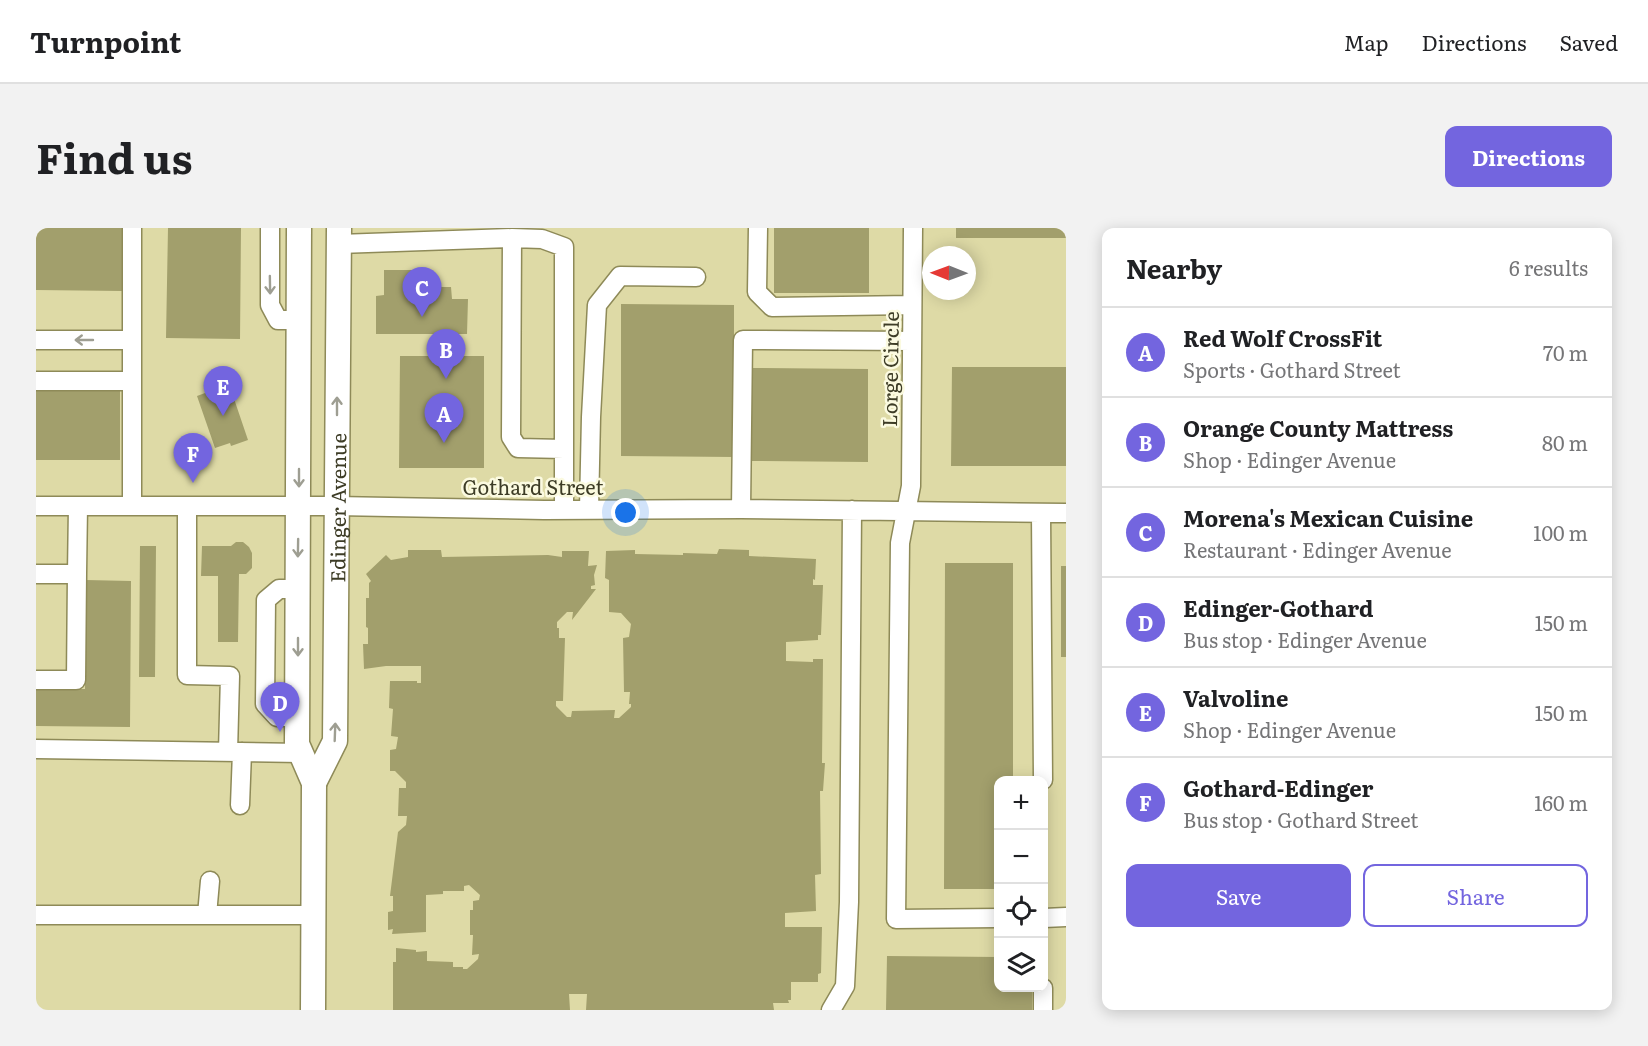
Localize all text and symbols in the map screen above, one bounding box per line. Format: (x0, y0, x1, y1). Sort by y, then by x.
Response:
text: Turnpoint (30, 20, 181, 62)
text: Map (1344, 26, 1389, 57)
text: Directions (1422, 26, 1527, 57)
text: Saved (1560, 26, 1618, 57)
text: Find us (36, 125, 193, 187)
button: Directions (1445, 126, 1612, 187)
north arrow (922, 246, 976, 300)
text: Nearby (1126, 248, 1222, 287)
text: 6 results (1509, 252, 1588, 282)
pin: C (402, 268, 442, 317)
one-way arrow (264, 275, 276, 295)
street label: Lorge Circle (873, 311, 905, 427)
text: Red Wolf CrossFit (1183, 321, 1382, 354)
pin: B (426, 330, 466, 379)
one-way arrow (75, 334, 95, 346)
text: A (1138, 337, 1153, 367)
text: 70 m (1543, 337, 1588, 367)
text: Sports · Gothard Street (1183, 354, 1401, 384)
pin: E (204, 366, 243, 416)
pin: A (424, 394, 464, 443)
one-way arrow (331, 396, 343, 416)
text: Orange County Mattress (1183, 411, 1453, 444)
text: B (1139, 427, 1152, 457)
text: 80 m (1542, 427, 1588, 457)
street label: Edinger Avenue (321, 433, 352, 583)
pin: F (174, 434, 212, 483)
text: Shop · Edinger Avenue (1183, 444, 1396, 474)
one-way arrow (293, 467, 305, 487)
street label: Gothard Street (462, 471, 604, 501)
your location (611, 498, 640, 527)
text: Morena's Mexican Cuisine (1183, 501, 1473, 534)
text: C (1138, 517, 1153, 547)
text: 100 m (1533, 517, 1588, 547)
text: Restaurant · Edinger Avenue (1183, 534, 1452, 564)
one-way arrow (292, 537, 304, 557)
text: Edinger-Gothard (1183, 591, 1373, 624)
text: D (1138, 607, 1153, 637)
text: 150 m (1535, 607, 1588, 637)
text: Bus stop · Edinger Avenue (1183, 624, 1427, 654)
one-way arrow (292, 637, 304, 657)
text: Valvoline (1183, 681, 1288, 714)
pin: D (260, 682, 300, 732)
text: E (1139, 697, 1152, 727)
text: 150 m (1535, 697, 1588, 727)
text: Shop · Edinger Avenue (1183, 714, 1396, 744)
one-way arrow (329, 722, 340, 742)
text: Gothard-Edinger (1183, 771, 1373, 804)
map controls (994, 776, 1048, 992)
button: + (994, 776, 1048, 830)
text: F (1139, 787, 1152, 817)
text: 160 m (1534, 787, 1588, 817)
text: Bus stop · Gothard Street (1183, 804, 1418, 834)
button: − (994, 830, 1048, 884)
button: Save (1126, 864, 1351, 927)
button: Share (1363, 864, 1588, 927)
button: locate (994, 884, 1048, 938)
button: layers (994, 938, 1048, 992)

